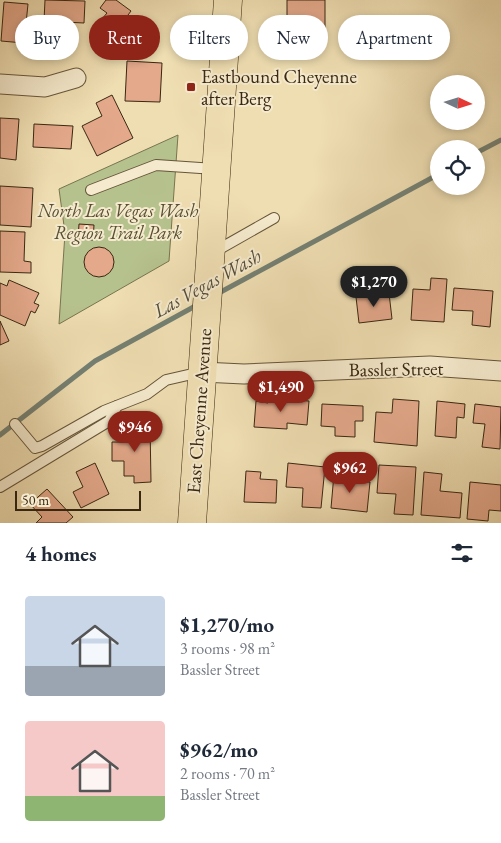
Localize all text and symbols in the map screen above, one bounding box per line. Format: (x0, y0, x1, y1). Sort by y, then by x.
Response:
chip: Buy (15, 15, 79, 60)
chip: Rent (89, 15, 160, 60)
chip: Filters (170, 15, 248, 60)
chip: New (258, 15, 328, 60)
chip: Apartment (338, 15, 450, 60)
place label: Eastbound Cheyenne after Berg (201, 64, 357, 111)
north arrow (430, 75, 485, 130)
map controls (430, 75, 485, 195)
marker: Eastbound Cheyenne after Berg (185, 81, 197, 93)
button: locate (430, 140, 485, 195)
park label: North Las Vegas Wash Region Trail Park (36, 198, 199, 245)
water label: Las Vegas Wash (147, 242, 266, 324)
pin: $1,270 (333, 266, 415, 308)
text: $1,270 (351, 271, 397, 292)
street label: East Cheyenne Avenue (181, 328, 217, 494)
street label: Bassler Street (348, 356, 444, 382)
pin: $1,490 (240, 370, 322, 413)
text: $1,490 (258, 376, 304, 397)
pin: $946 (105, 410, 165, 453)
text: $946 (119, 416, 151, 437)
pin: $962 (320, 452, 380, 494)
text: $962 (334, 457, 366, 478)
scale bar (15, 488, 141, 511)
text: 50 m (22, 491, 49, 509)
icon: filters (448, 539, 476, 567)
text: 4 homes (25, 540, 97, 567)
text: $1,270/mo (180, 611, 274, 638)
icon: home (65, 616, 125, 676)
text: 3 rooms · 98 m² (180, 638, 275, 659)
text: Bassler Street (180, 659, 260, 680)
text: $962/mo (180, 736, 258, 763)
icon: home (65, 741, 125, 801)
text: 2 rooms · 70 m² (180, 763, 275, 784)
text: Bassler Street (180, 784, 260, 805)

